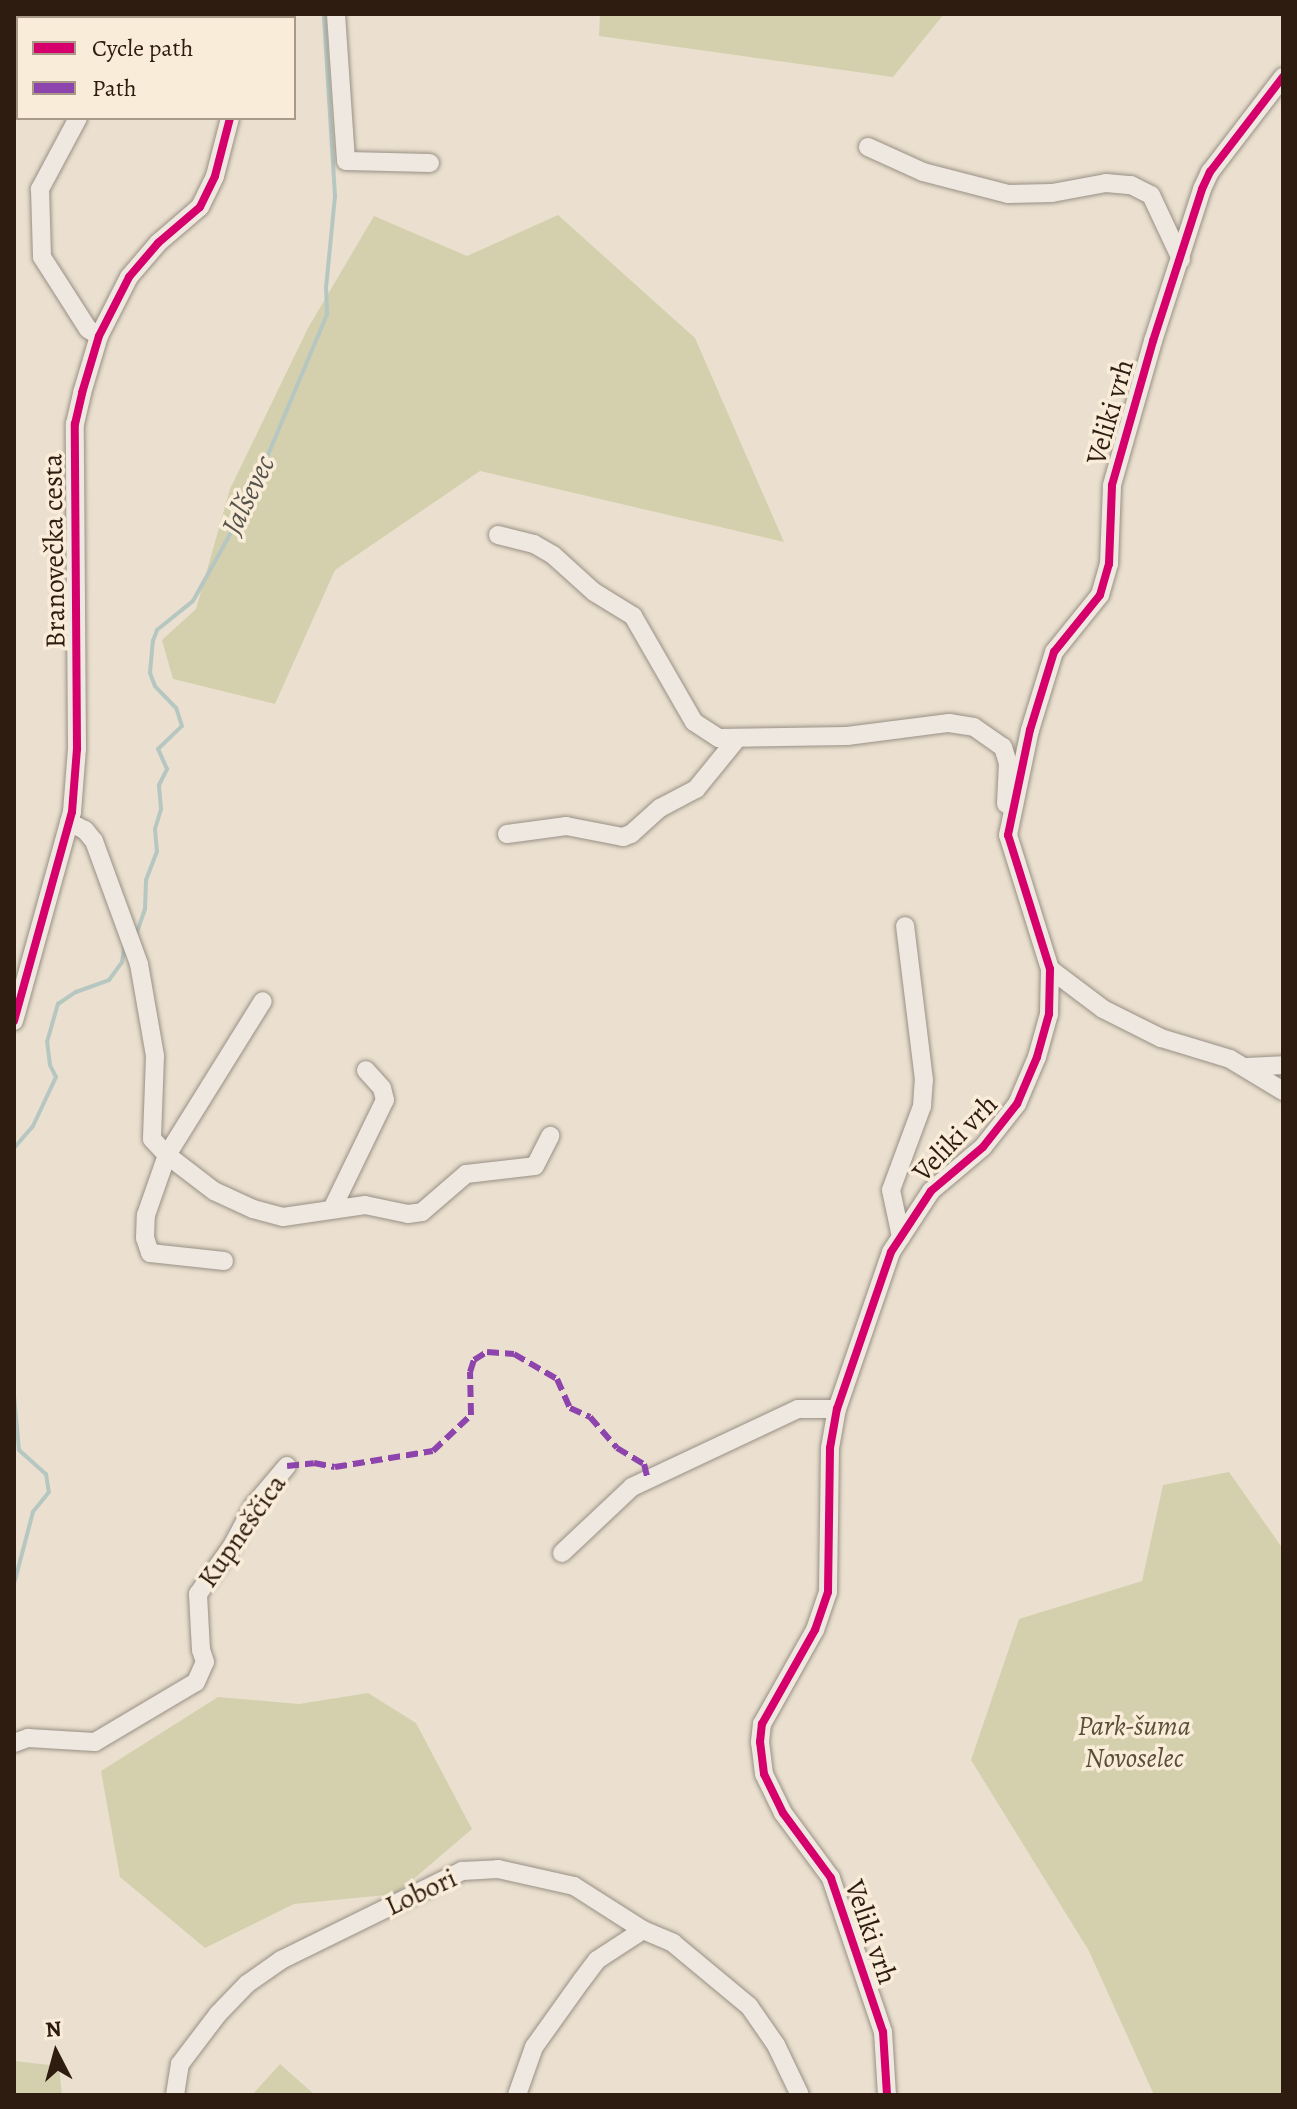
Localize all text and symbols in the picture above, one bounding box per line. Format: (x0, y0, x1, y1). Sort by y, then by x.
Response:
legend (16, 16, 296, 120)
text: Cycle path (92, 32, 193, 64)
text: Path (92, 72, 137, 104)
street label: Veliki vrh (1079, 356, 1141, 468)
water label: Jalševec (213, 449, 283, 541)
street label: Branovečka cesta (36, 453, 72, 649)
street label: Veliki vrh (905, 1088, 1005, 1188)
street label: Kupneščica (191, 1468, 293, 1594)
park label: Park-šuma Novoselec (1077, 1709, 1191, 1775)
street label: Lobori (380, 1861, 462, 1923)
street label: Veliki vrh (838, 1876, 904, 1988)
north arrow (16, 2013, 96, 2093)
text: N (44, 2013, 63, 2045)

